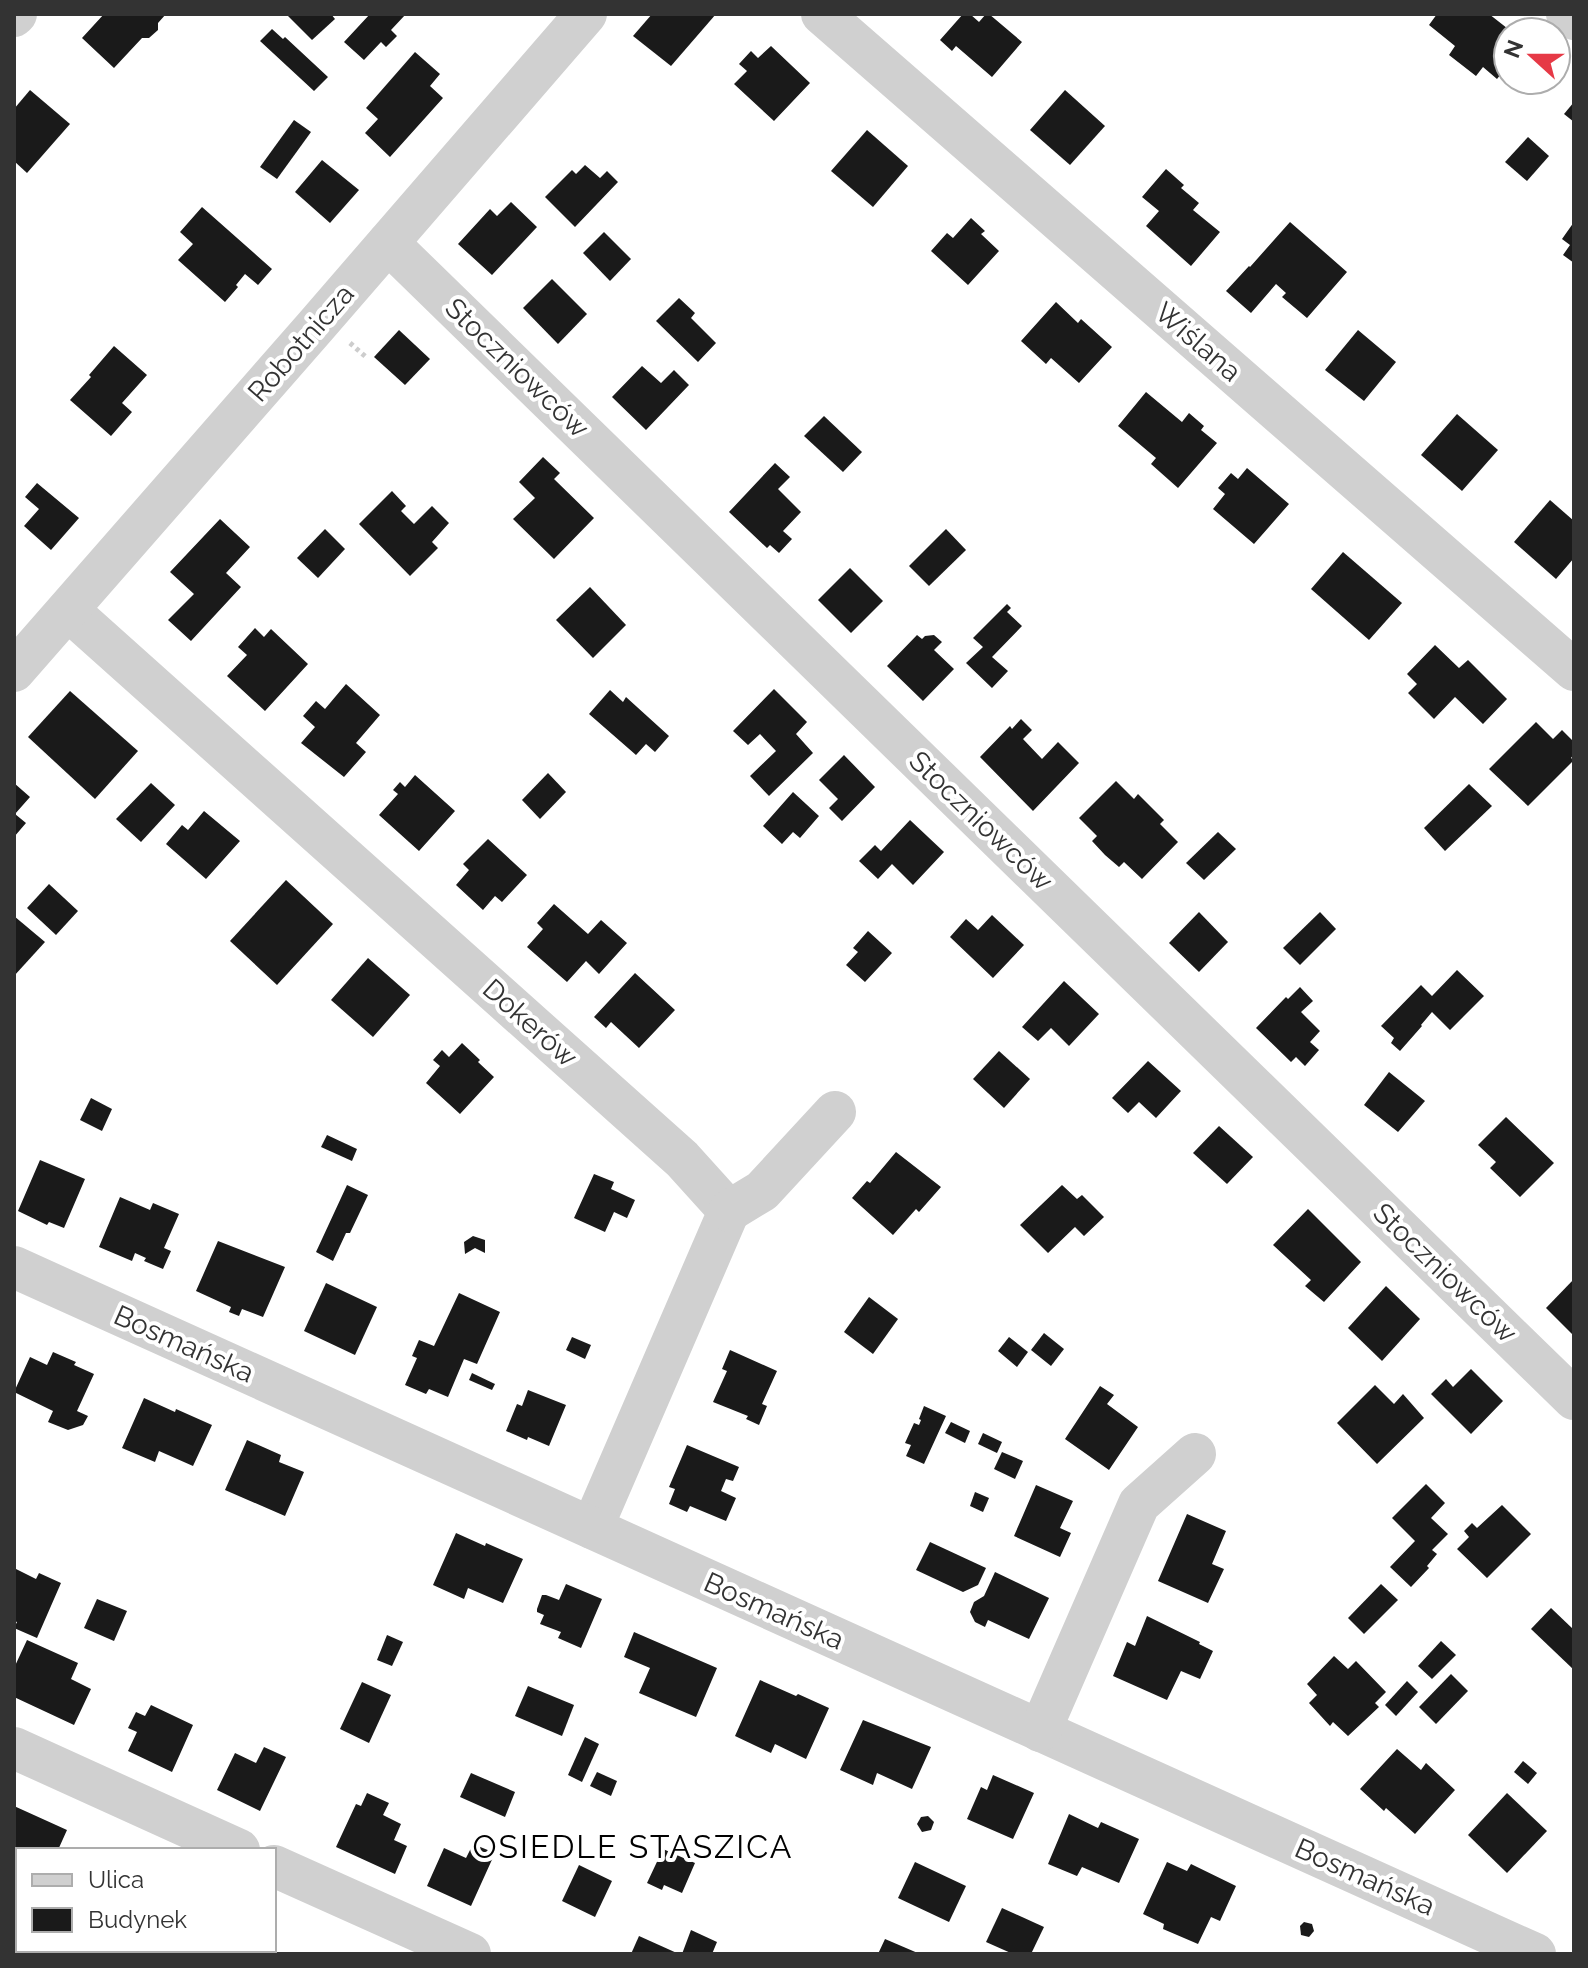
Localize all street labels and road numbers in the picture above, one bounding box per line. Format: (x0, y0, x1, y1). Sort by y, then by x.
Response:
street label: Robotnicza (241, 278, 361, 408)
street label: Stoczniowców (438, 291, 596, 445)
street label: Wiślana (1148, 296, 1248, 388)
street label: Stoczniowców (902, 744, 1060, 898)
street label: Dokerów (476, 972, 584, 1074)
street label: Stoczniowców (1366, 1196, 1524, 1350)
street label: Bosmańska (109, 1298, 259, 1390)
street label: Bosmańska (699, 1565, 849, 1657)
street label: Bosmańska (1290, 1831, 1440, 1923)

